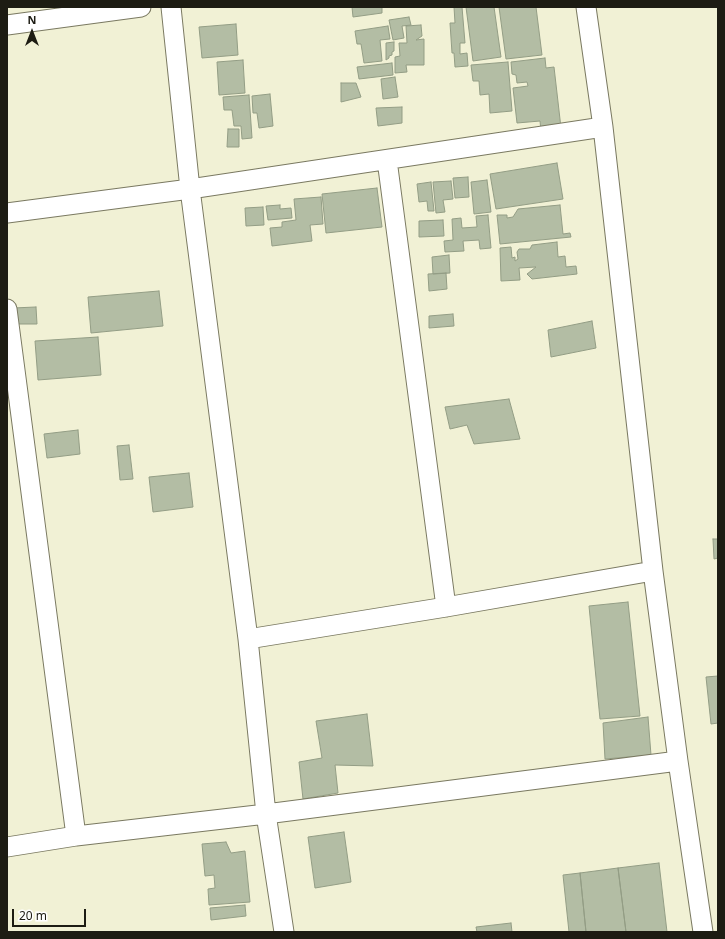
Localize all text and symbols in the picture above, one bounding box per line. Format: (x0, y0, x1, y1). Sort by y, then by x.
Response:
north arrow (12, 12, 52, 52)
text: N (28, 12, 36, 27)
scale bar (14, 901, 88, 927)
text: 20 m (19, 907, 47, 924)

